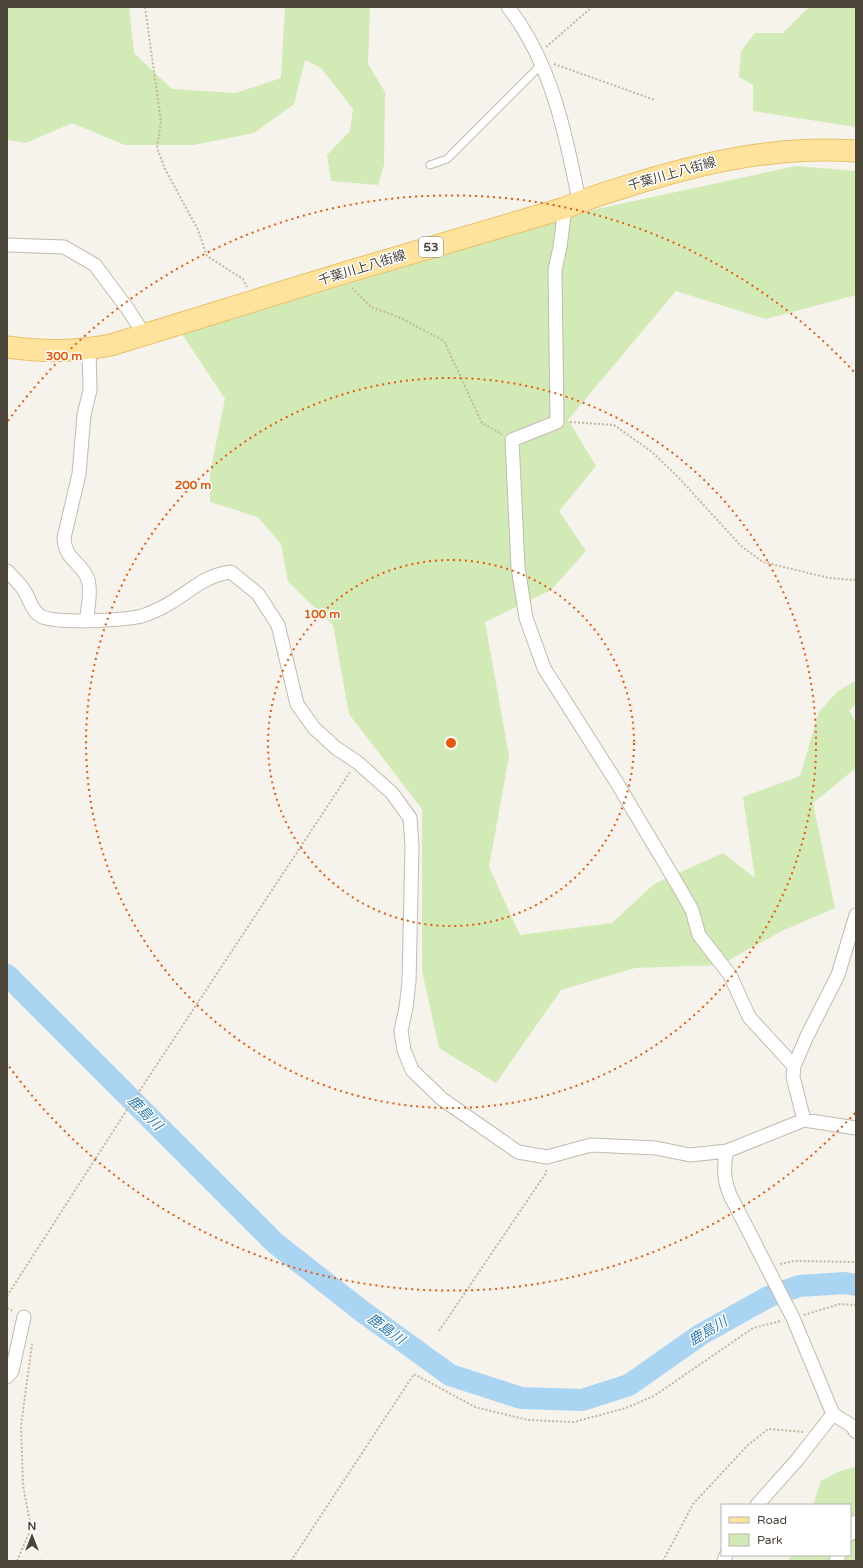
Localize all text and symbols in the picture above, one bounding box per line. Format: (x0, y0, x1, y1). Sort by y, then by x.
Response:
street label: 千葉川上八街線 (626, 154, 718, 194)
road number: 53 (419, 237, 443, 257)
street label: 千葉川上八街線 (316, 247, 408, 289)
text: 300 m (46, 349, 82, 363)
text: 200 m (175, 478, 211, 492)
text: 100 m (304, 607, 340, 621)
centre of rings (444, 736, 458, 750)
water label: 鹿島川 (124, 1092, 167, 1135)
water label: 鹿島川 (364, 1310, 410, 1349)
water label: 鹿島川 (686, 1312, 732, 1349)
legend (721, 1504, 851, 1556)
text: Road (757, 1513, 787, 1527)
north arrow (12, 1516, 52, 1556)
text: N (28, 1520, 36, 1533)
text: Park (757, 1533, 783, 1547)

